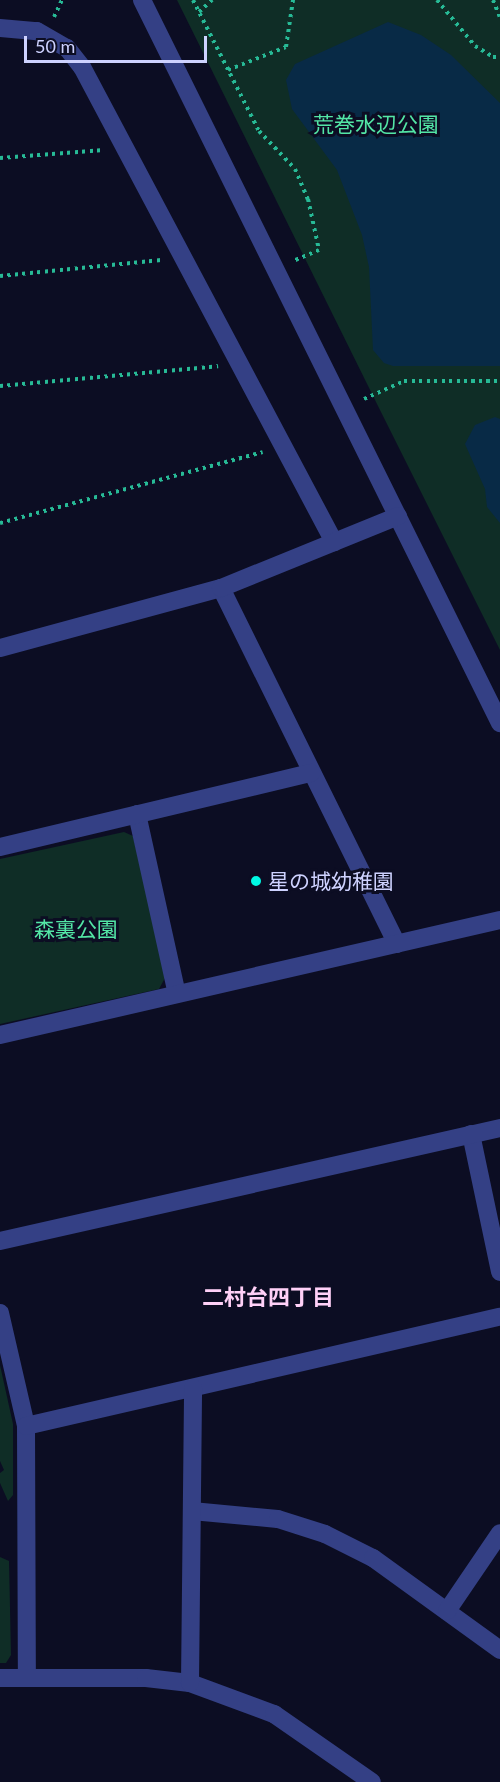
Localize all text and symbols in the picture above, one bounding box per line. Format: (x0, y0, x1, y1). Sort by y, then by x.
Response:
scale bar (27, 24, 210, 62)
text: 50 m (35, 35, 75, 57)
park label: 荒巻水辺公園 (313, 111, 439, 137)
place label: 星の城幼稚園 (268, 868, 394, 894)
marker: 星の城幼稚園 (249, 874, 263, 888)
park label: 森裏公園 (34, 916, 118, 942)
district label: 二村台四丁目 (202, 1284, 334, 1310)

